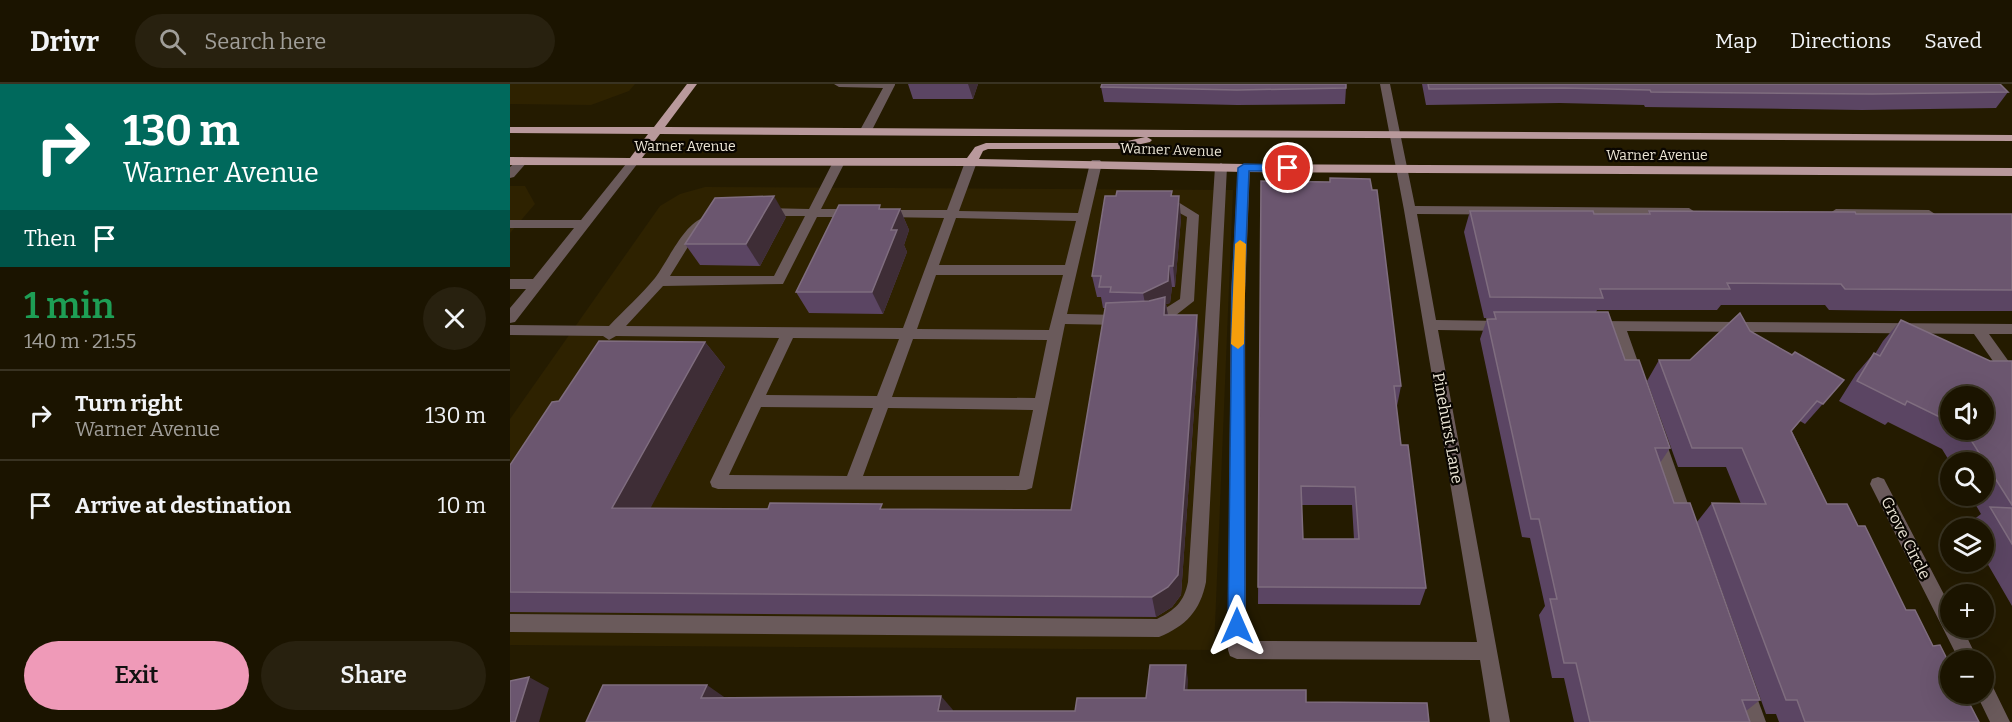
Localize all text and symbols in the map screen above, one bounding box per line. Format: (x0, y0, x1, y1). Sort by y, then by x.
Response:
search box (135, 14, 555, 68)
text: Drivr (30, 25, 99, 58)
icon: search (156, 25, 189, 58)
text: Search here (204, 28, 326, 55)
text: Map (1715, 28, 1757, 54)
text: Directions (1790, 28, 1891, 54)
text: Saved (1924, 28, 1982, 54)
text: 130 m (123, 106, 240, 156)
icon: right (24, 108, 102, 186)
street label: Warner Avenue (634, 138, 736, 155)
street label: Warner Avenue (1120, 140, 1222, 160)
pin (1262, 142, 1313, 193)
street label: Warner Avenue (1606, 147, 1708, 164)
icon: arrive (1271, 151, 1304, 184)
text: Warner Avenue (123, 157, 319, 189)
icon: arrive (88, 222, 121, 255)
text: Then (24, 225, 76, 252)
text: 1 min (24, 284, 115, 328)
button: close (423, 287, 486, 350)
text: 140 m · 21:55 (24, 329, 137, 353)
street label: Pinehurst Lane (1429, 371, 1467, 485)
map controls (1940, 386, 1994, 704)
button: sound (1940, 386, 1994, 440)
text: Turn right (75, 390, 183, 417)
icon: right (24, 399, 57, 432)
text: 130 m (425, 402, 486, 429)
text: Warner Avenue (75, 417, 220, 441)
button: search (1940, 452, 1994, 506)
icon: arrive (24, 489, 57, 522)
text: Arrive at destination (75, 492, 291, 519)
text: 10 m (438, 492, 486, 519)
street label: Grove Circle (1877, 494, 1935, 582)
button: layers (1940, 518, 1994, 572)
button: + (1940, 584, 1994, 638)
position arrow (1205, 594, 1269, 658)
button: Exit (24, 641, 249, 710)
button: Share (261, 641, 486, 710)
button: − (1940, 650, 1994, 704)

